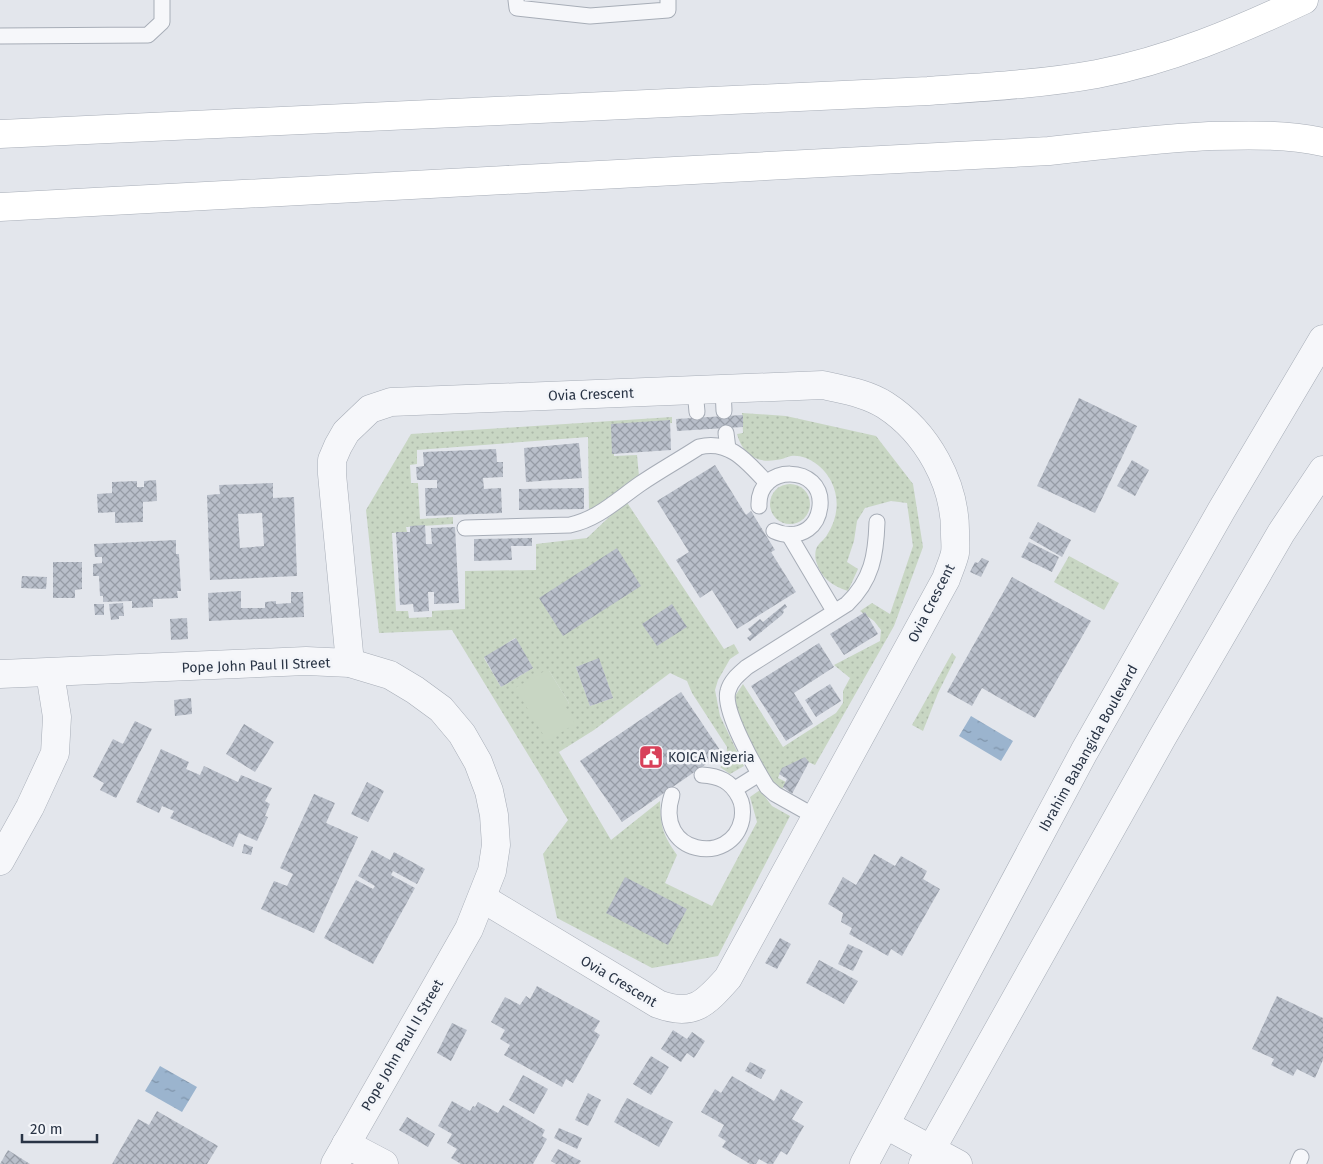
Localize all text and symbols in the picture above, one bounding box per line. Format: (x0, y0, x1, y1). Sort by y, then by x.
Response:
street label: Ovia Crescent (548, 384, 635, 404)
street label: Ovia Crescent (904, 560, 959, 645)
street label: Pope John Paul II Street (181, 654, 332, 677)
street label: Ibrahim Babangida Boulevard (1035, 662, 1141, 835)
public building icon: KOICA Nigeria (638, 744, 664, 770)
place label: KOICA Nigeria (668, 749, 755, 766)
street label: Ovia Crescent (578, 952, 661, 1011)
street label: Pope John Paul II Street (358, 976, 448, 1114)
scale bar (22, 1112, 98, 1144)
text: 20 m (30, 1120, 63, 1138)

